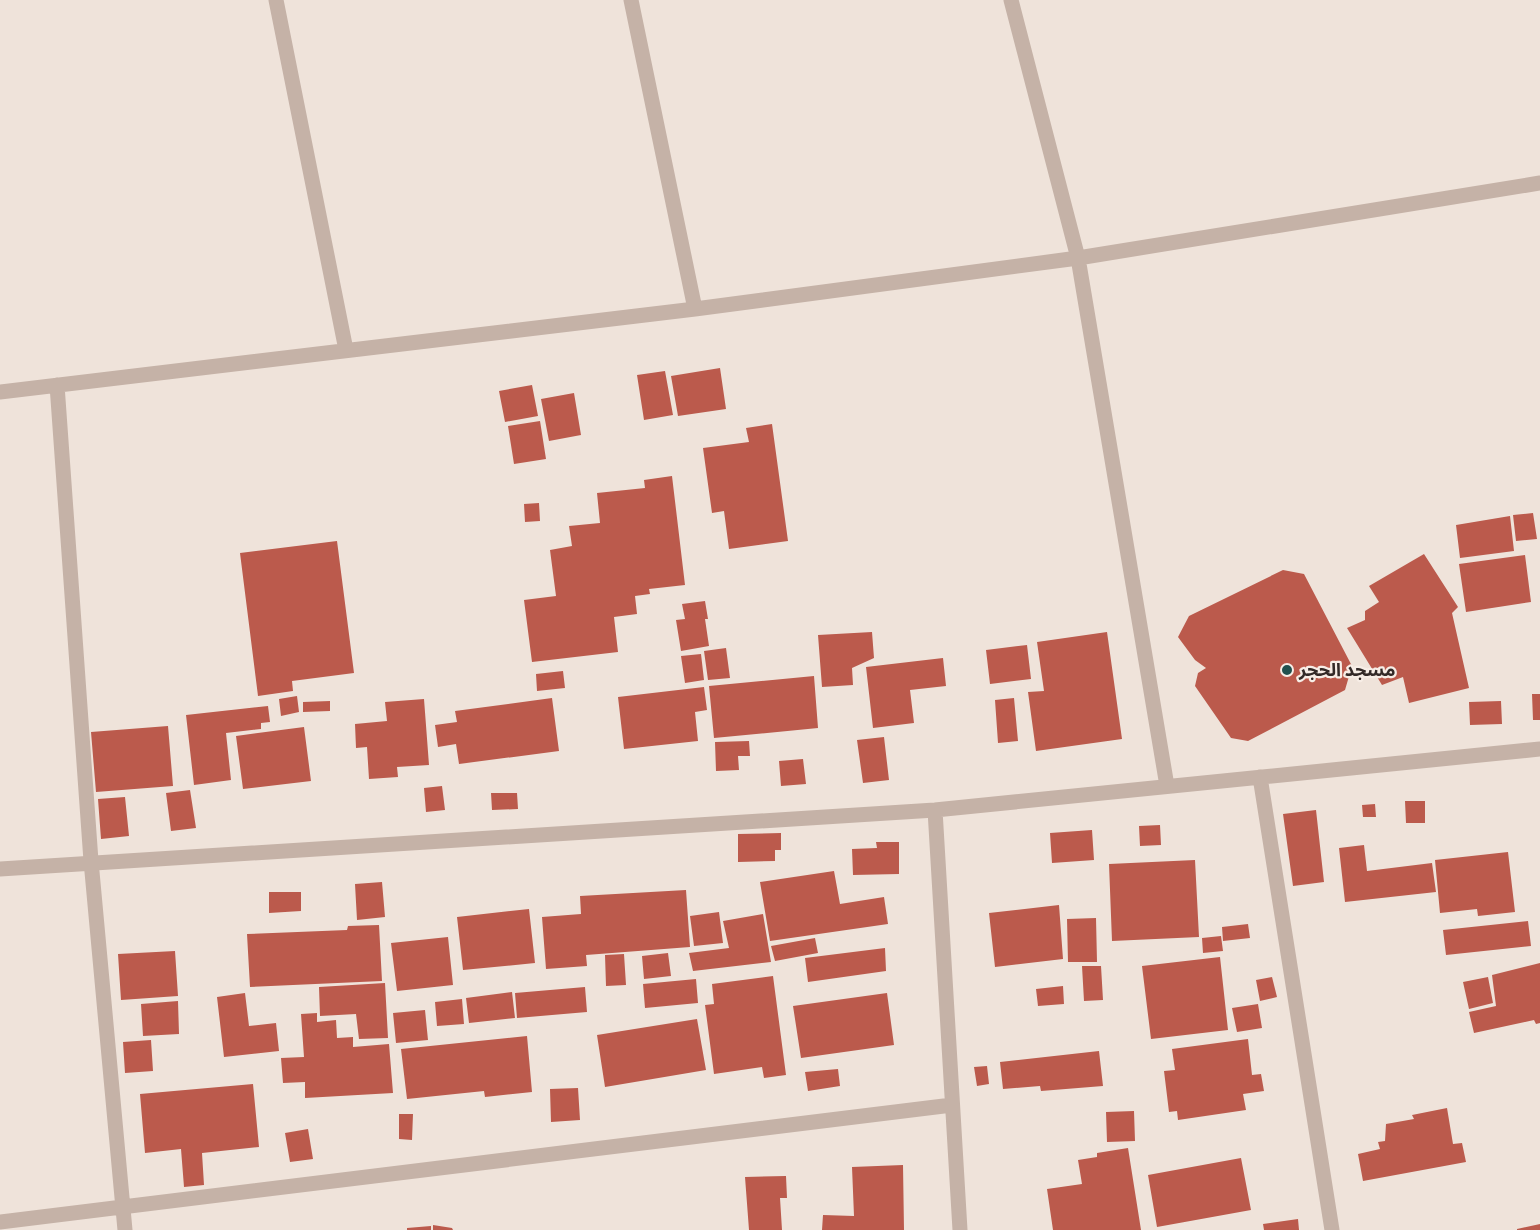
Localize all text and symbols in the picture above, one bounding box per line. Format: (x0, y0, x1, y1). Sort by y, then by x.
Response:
place label: مسجد الحجر (1298, 659, 1396, 681)
marker: مسجد الحجر (1280, 663, 1294, 677)

